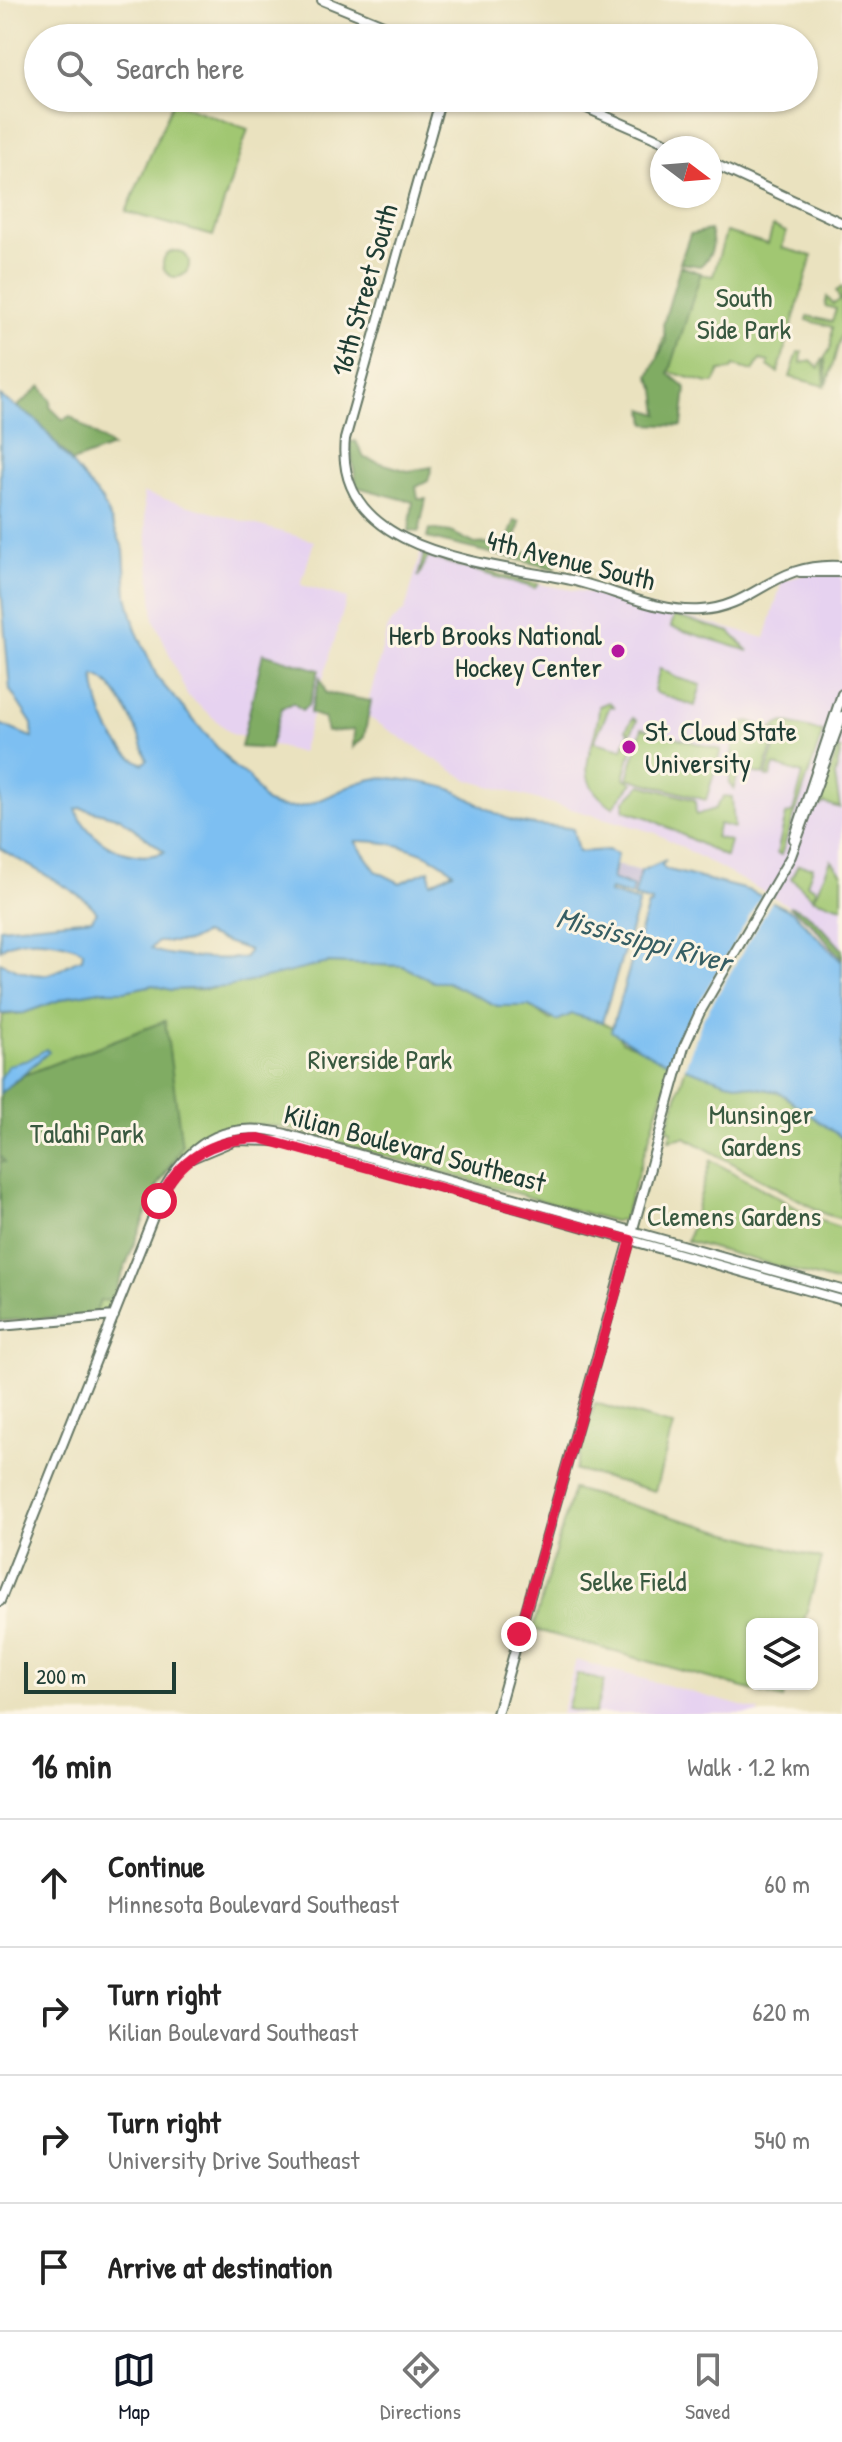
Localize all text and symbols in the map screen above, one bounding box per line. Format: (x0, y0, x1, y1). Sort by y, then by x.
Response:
search box (24, 24, 818, 112)
icon: search (52, 46, 96, 90)
text: Search here (116, 48, 244, 88)
north arrow (650, 136, 722, 208)
street label: 16th Street South (321, 199, 407, 381)
park label: South Side Park (697, 278, 792, 348)
street label: 4th Avenue South (483, 521, 660, 599)
place label: Herb Brooks National Hockey Center (388, 616, 603, 686)
marker: Herb Brooks National Hockey Center (609, 642, 627, 660)
place label: St. Cloud State University (645, 712, 797, 782)
marker: St. Cloud State University (620, 738, 638, 756)
water label: Mississippi River (552, 897, 739, 983)
park label: Riverside Park (308, 1040, 453, 1078)
street label: Kilian Boulevard Southeast (280, 1095, 550, 1201)
park label: Munsinger Gardens (709, 1095, 814, 1165)
park label: Talahi Park (30, 1114, 144, 1152)
route start (141, 1183, 177, 1219)
park label: Clemens Gardens (647, 1197, 821, 1235)
park label: Selke Field (580, 1562, 687, 1600)
route end (501, 1616, 537, 1652)
map controls (746, 1618, 818, 1690)
button: layers (746, 1618, 818, 1690)
scale bar (24, 1658, 176, 1694)
text: 200 m (36, 1661, 86, 1691)
text: 16 min (32, 1743, 112, 1789)
text: Walk · 1.2 km (687, 1749, 810, 1784)
text: Continue (108, 1846, 205, 1886)
icon: ahead (32, 1861, 76, 1905)
text: 60 m (764, 1866, 810, 1901)
text: Minnesota Boulevard Southeast (108, 1886, 399, 1921)
text: Turn right (108, 1974, 221, 2014)
icon: right (32, 1989, 76, 2033)
text: 620 m (752, 1994, 810, 2029)
text: Kilian Boulevard Southeast (108, 2014, 358, 2049)
text: Turn right (108, 2102, 221, 2142)
icon: right (32, 2117, 76, 2161)
text: 540 m (754, 2122, 810, 2157)
text: University Drive Southeast (108, 2142, 359, 2177)
icon: arrive (32, 2245, 76, 2289)
text: Arrive at destination (108, 2247, 333, 2287)
tab: Map (112, 2348, 156, 2426)
tab: Directions (380, 2348, 461, 2426)
tab: Saved (685, 2348, 730, 2426)

